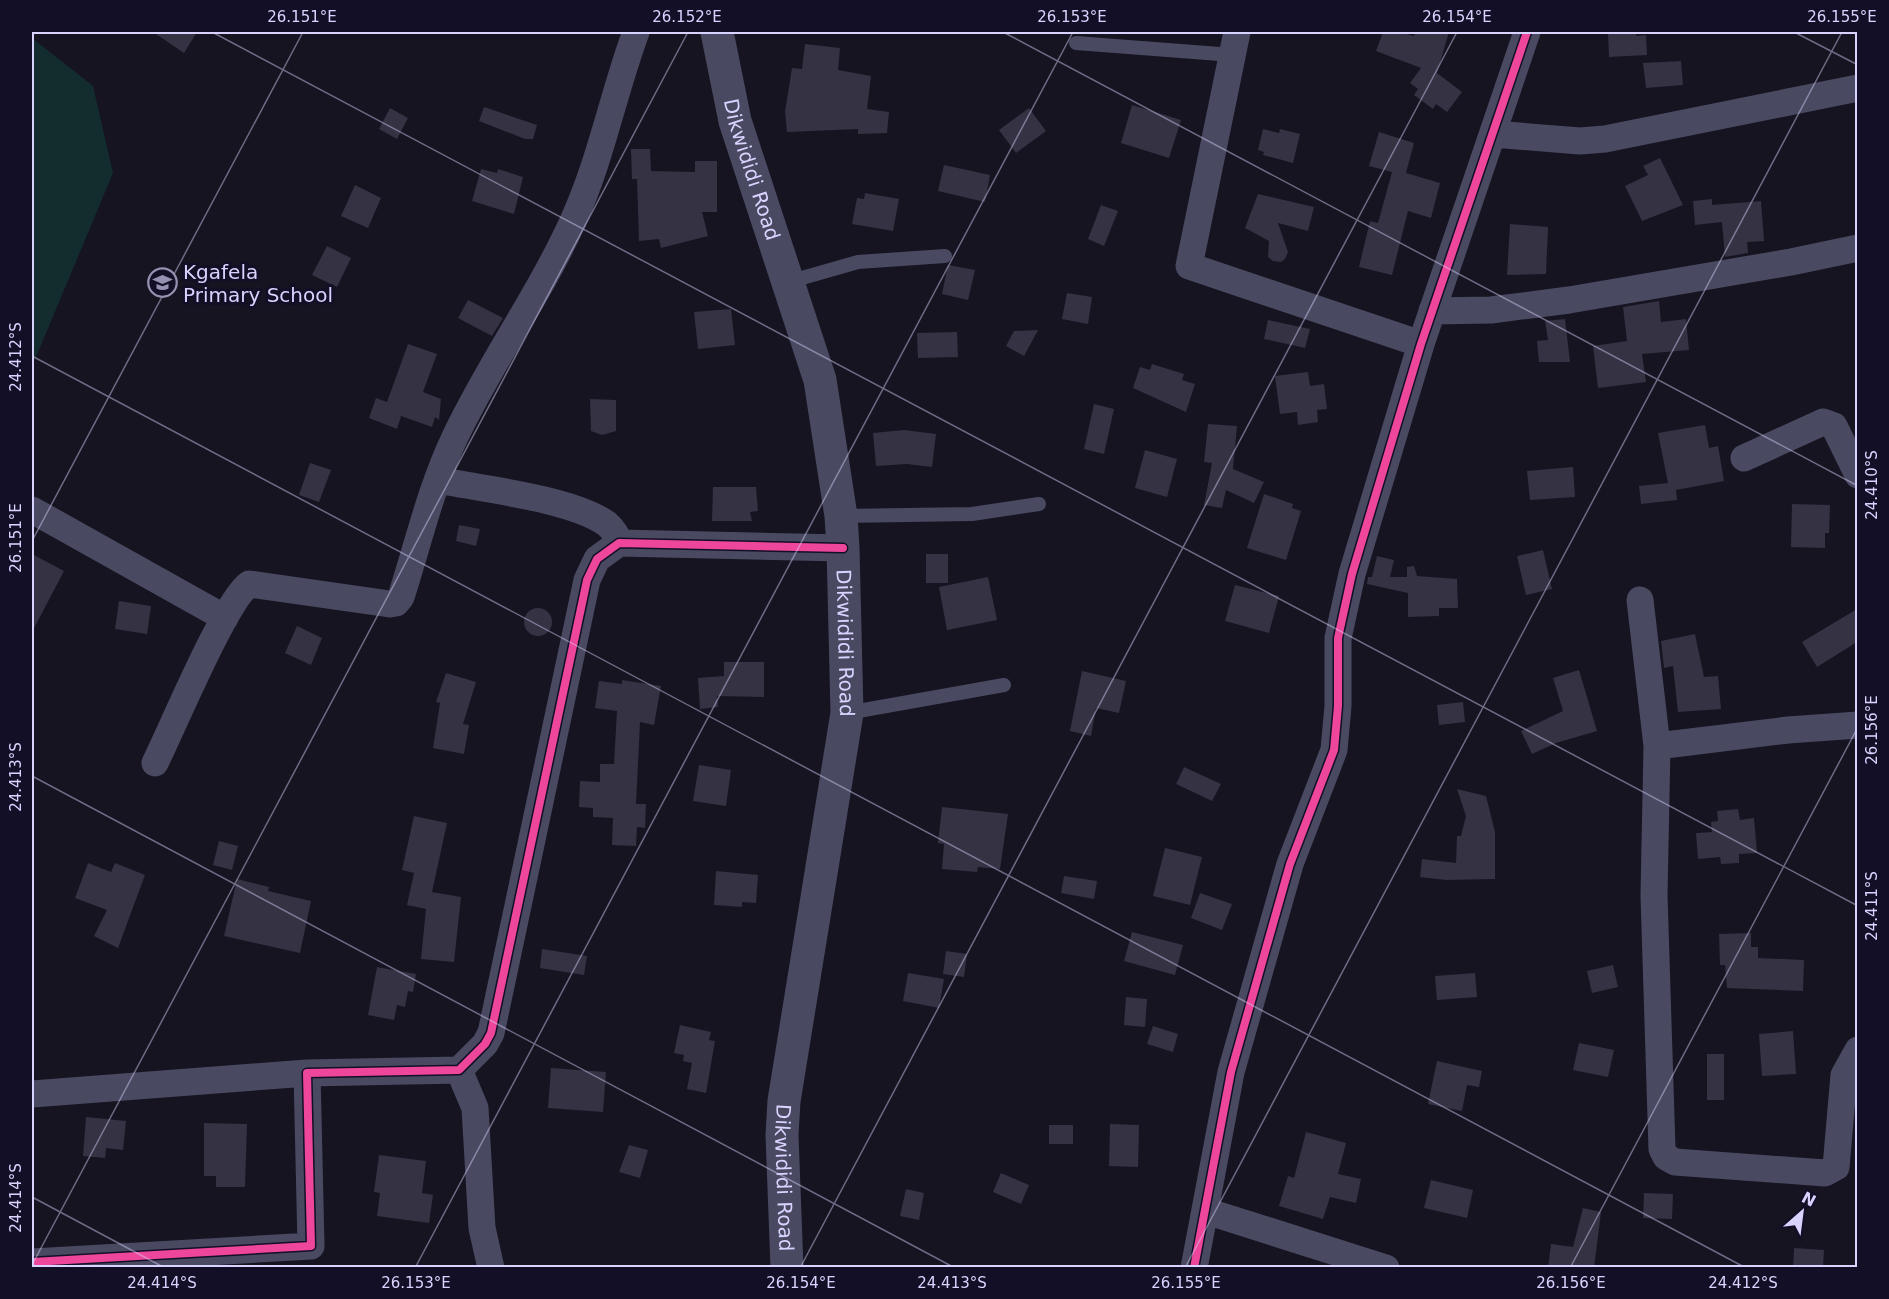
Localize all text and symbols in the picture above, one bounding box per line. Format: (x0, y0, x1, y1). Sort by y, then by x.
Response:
text: 26.151°E (267, 8, 337, 26)
text: 26.152°E (652, 8, 722, 26)
text: 26.153°E (1037, 8, 1107, 26)
text: 26.154°E (1422, 8, 1492, 26)
text: 26.155°E (1807, 8, 1877, 26)
street label: Dikwididi Road (719, 96, 785, 244)
place label: Kgafela Primary School (183, 260, 333, 307)
school or university icon: Kgafela Primary School (146, 267, 178, 299)
text: 24.412°S (7, 322, 25, 392)
text: 24.410°S (1863, 450, 1881, 520)
text: 26.151°E (7, 503, 25, 573)
street label: Dikwididi Road (832, 569, 859, 717)
text: 26.156°E (1863, 695, 1881, 765)
text: 24.413°S (7, 742, 25, 812)
text: 24.411°S (1863, 871, 1881, 941)
street label: Dikwididi Road (770, 1103, 798, 1252)
text: 24.414°S (7, 1163, 25, 1233)
north arrow (1772, 1182, 1832, 1242)
text: N (1798, 1188, 1819, 1211)
text: 24.414°S (127, 1274, 197, 1292)
text: 26.153°E (381, 1274, 451, 1292)
text: 26.154°E (766, 1274, 836, 1292)
text: 24.413°S (917, 1274, 987, 1292)
text: 26.155°E (1151, 1274, 1221, 1292)
text: 26.156°E (1536, 1274, 1606, 1292)
text: 24.412°S (1708, 1274, 1778, 1292)

